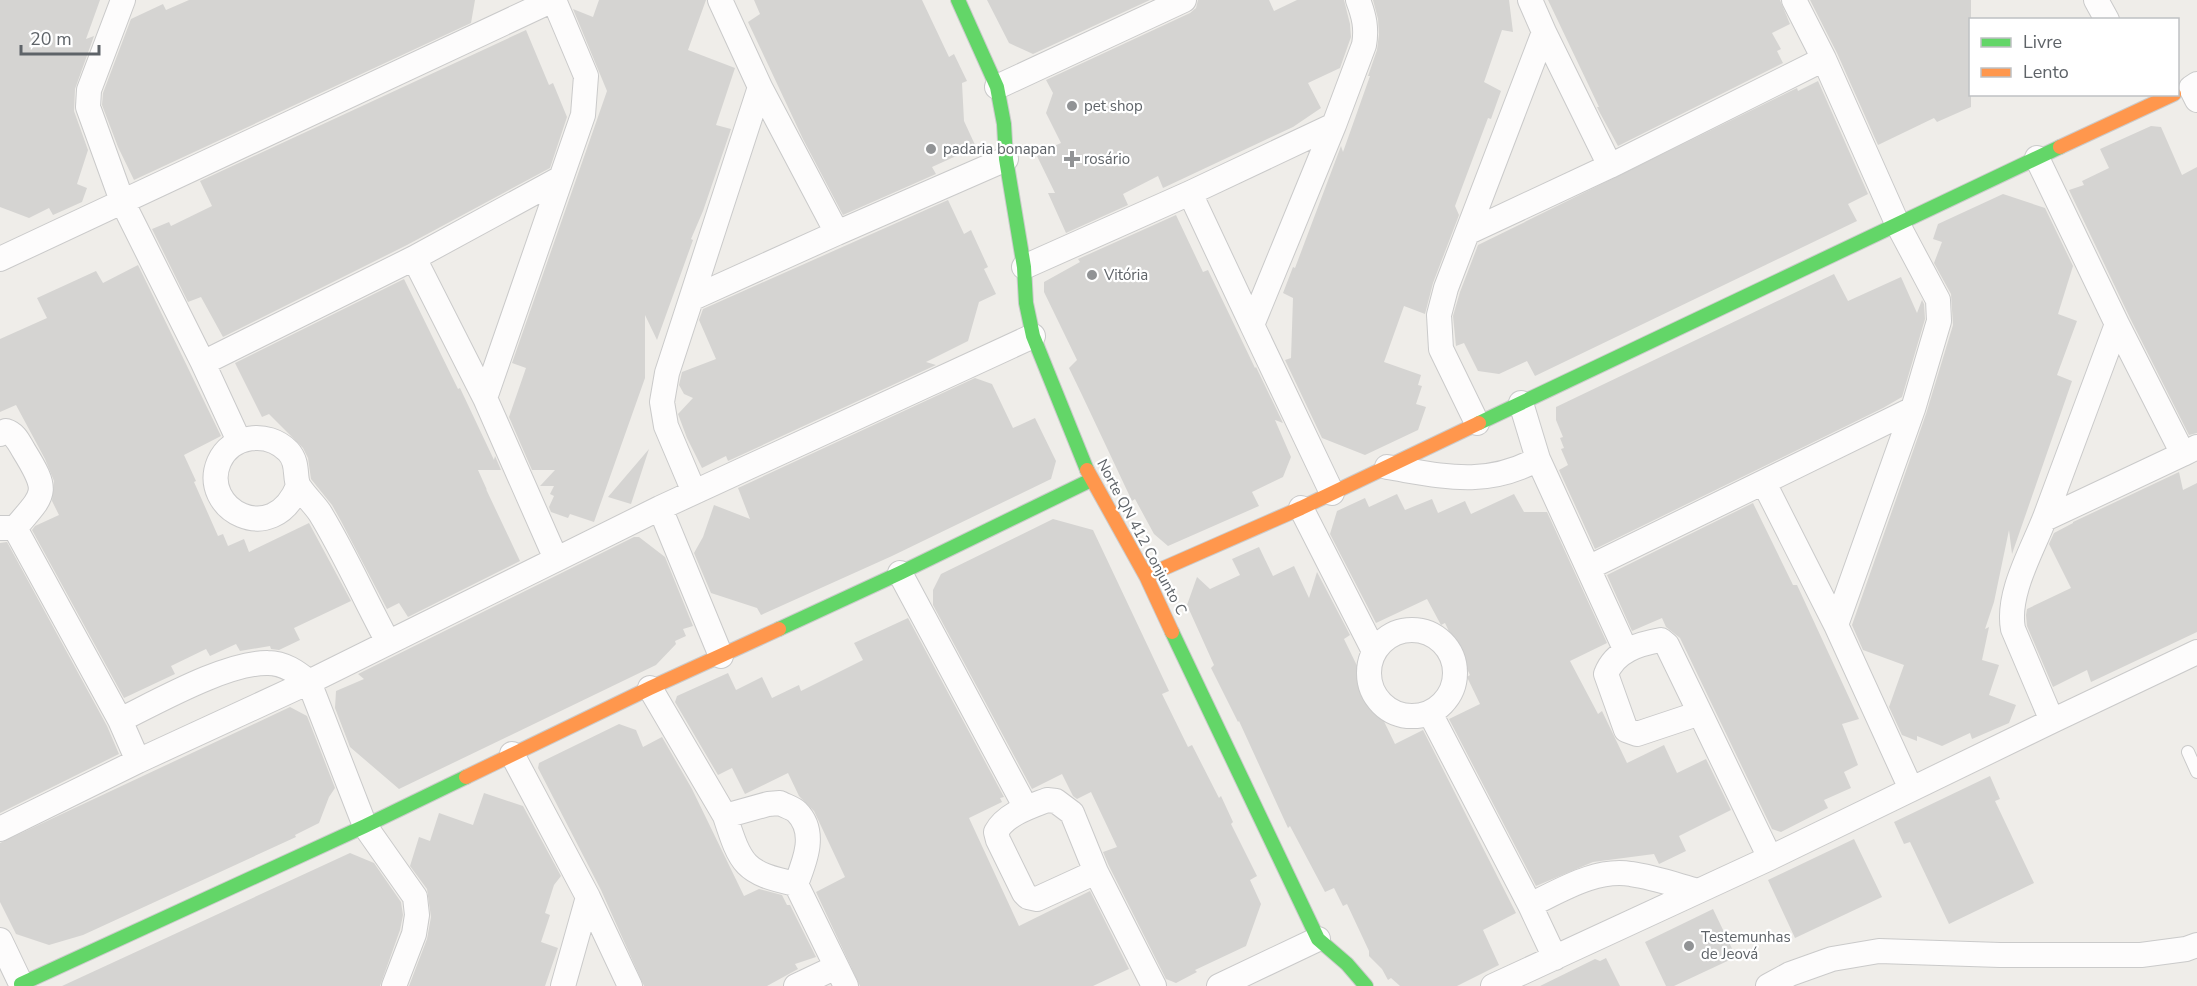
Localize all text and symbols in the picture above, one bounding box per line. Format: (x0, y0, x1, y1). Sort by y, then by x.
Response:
scale bar (21, 18, 99, 56)
legend (1969, 18, 2179, 96)
text: 20 m (30, 27, 72, 51)
text: Livre (2023, 30, 2062, 54)
text: Lento (2023, 60, 2069, 84)
place label: pet shop (1084, 96, 1143, 116)
marker: pet shop (1065, 99, 1079, 113)
place label: padaria bonapan (943, 139, 1056, 159)
marker: padaria bonapan (924, 142, 938, 156)
place label: rosário (1084, 149, 1130, 169)
marker: rosário (1065, 152, 1079, 166)
place label: Vitória (1103, 265, 1148, 285)
marker: Vitória (1085, 268, 1099, 282)
street label: Norte QN 412 Conjunto C (1092, 456, 1192, 618)
place label: Testemunhas de Jeová (1701, 927, 1791, 964)
marker: Testemunhas de Jeová (1682, 939, 1696, 953)

